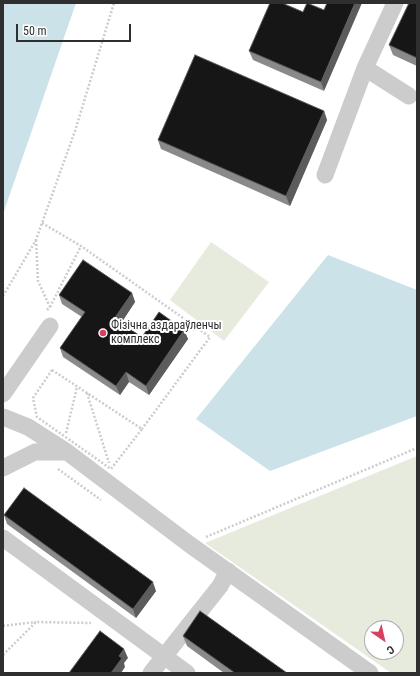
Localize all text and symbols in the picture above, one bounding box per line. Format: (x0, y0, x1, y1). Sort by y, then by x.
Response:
scale bar (18, 16, 133, 42)
text: 50 m (23, 24, 47, 38)
place label: Фізічна аздараўленчы комплекс (111, 319, 222, 347)
marker: Фізічна аздараўленчы комплекс (98, 328, 108, 338)
north arrow (364, 620, 404, 660)
text: С (384, 642, 397, 657)

